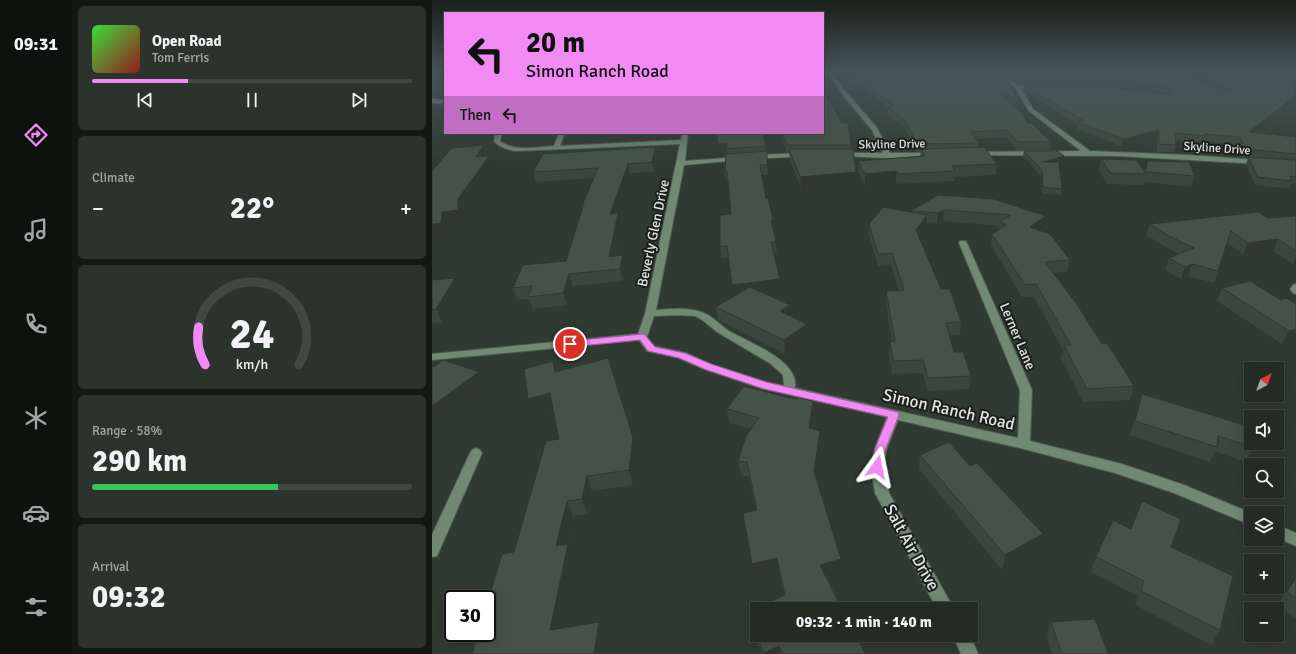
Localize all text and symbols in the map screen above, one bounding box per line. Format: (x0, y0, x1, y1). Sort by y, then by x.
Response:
text: 20 m (526, 26, 585, 60)
icon: left (460, 28, 512, 80)
text: Open Road (152, 32, 222, 50)
text: 09:31 (14, 33, 58, 55)
text: Tom Ferris (152, 50, 209, 66)
text: Simon Ranch Road (526, 60, 669, 82)
icon: previous (134, 89, 156, 111)
icon: pause (241, 89, 263, 111)
icon: next (348, 89, 370, 111)
icon: left (499, 104, 521, 126)
text: Then (460, 106, 491, 124)
icon: directions (22, 121, 50, 149)
street label: Skyline Drive (858, 136, 926, 153)
street label: Skyline Drive (1183, 139, 1251, 158)
text: Climate (92, 170, 135, 186)
street label: Beverly Glen Drive (634, 178, 673, 288)
text: 22° (230, 190, 274, 227)
text: − (92, 195, 104, 222)
text: + (400, 195, 412, 222)
icon: music (22, 216, 50, 244)
street label: Lerner Lane (996, 300, 1039, 372)
text: 24 (230, 309, 274, 360)
icon: phone (22, 310, 50, 338)
pin (553, 327, 587, 361)
icon: arrive (559, 333, 581, 355)
text: km/h (236, 356, 268, 373)
north arrow (1244, 362, 1284, 402)
map controls (1244, 362, 1284, 642)
street label: Simon Ranch Road (881, 384, 1017, 435)
icon: climate (22, 404, 50, 432)
button: sound (1244, 410, 1284, 450)
text: Range · 58% (92, 423, 162, 439)
text: 290 km (92, 443, 187, 480)
position arrow (856, 446, 898, 488)
button: search (1244, 458, 1284, 498)
icon: car (22, 499, 50, 527)
street label: Salt Air Drive (879, 500, 944, 594)
button: layers (1244, 506, 1284, 546)
button: + (1244, 554, 1284, 594)
text: Arrival (92, 559, 129, 575)
text: 09:32 (92, 579, 166, 616)
speed limit sign: 30 (444, 590, 496, 642)
icon: filters (22, 593, 50, 621)
button: − (1244, 602, 1284, 642)
text: 09:32 · 1 min · 140 m (796, 613, 932, 631)

